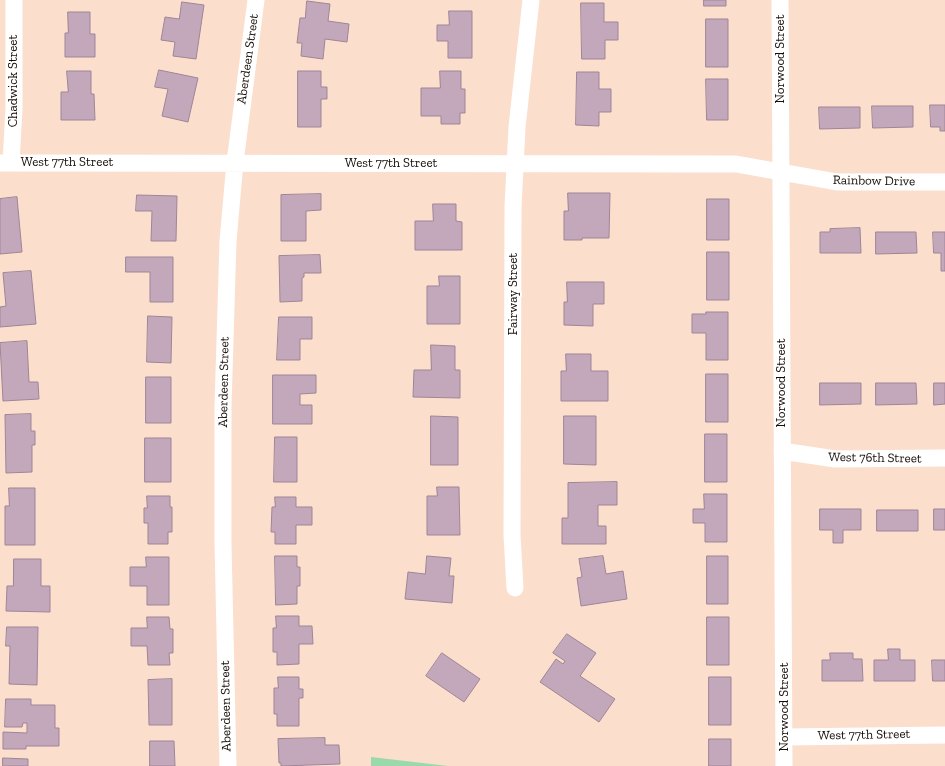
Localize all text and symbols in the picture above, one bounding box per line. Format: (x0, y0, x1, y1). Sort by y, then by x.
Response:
street label: Aberdeen Street (234, 13, 262, 105)
street label: Norwood Street (772, 15, 788, 103)
street label: Chadwick Street (5, 35, 21, 127)
street label: West 77th Street (21, 154, 113, 170)
street label: West 77th Street (345, 155, 437, 171)
street label: Rainbow Drive (833, 172, 915, 190)
street label: Fairway Street (505, 253, 521, 335)
street label: Aberdeen Street (215, 336, 233, 428)
street label: Norwood Street (773, 339, 789, 427)
street label: West 76th Street (828, 449, 922, 467)
street label: Aberdeen Street (217, 660, 235, 752)
street label: Norwood Street (776, 663, 792, 751)
street label: West 77th Street (818, 726, 910, 744)

